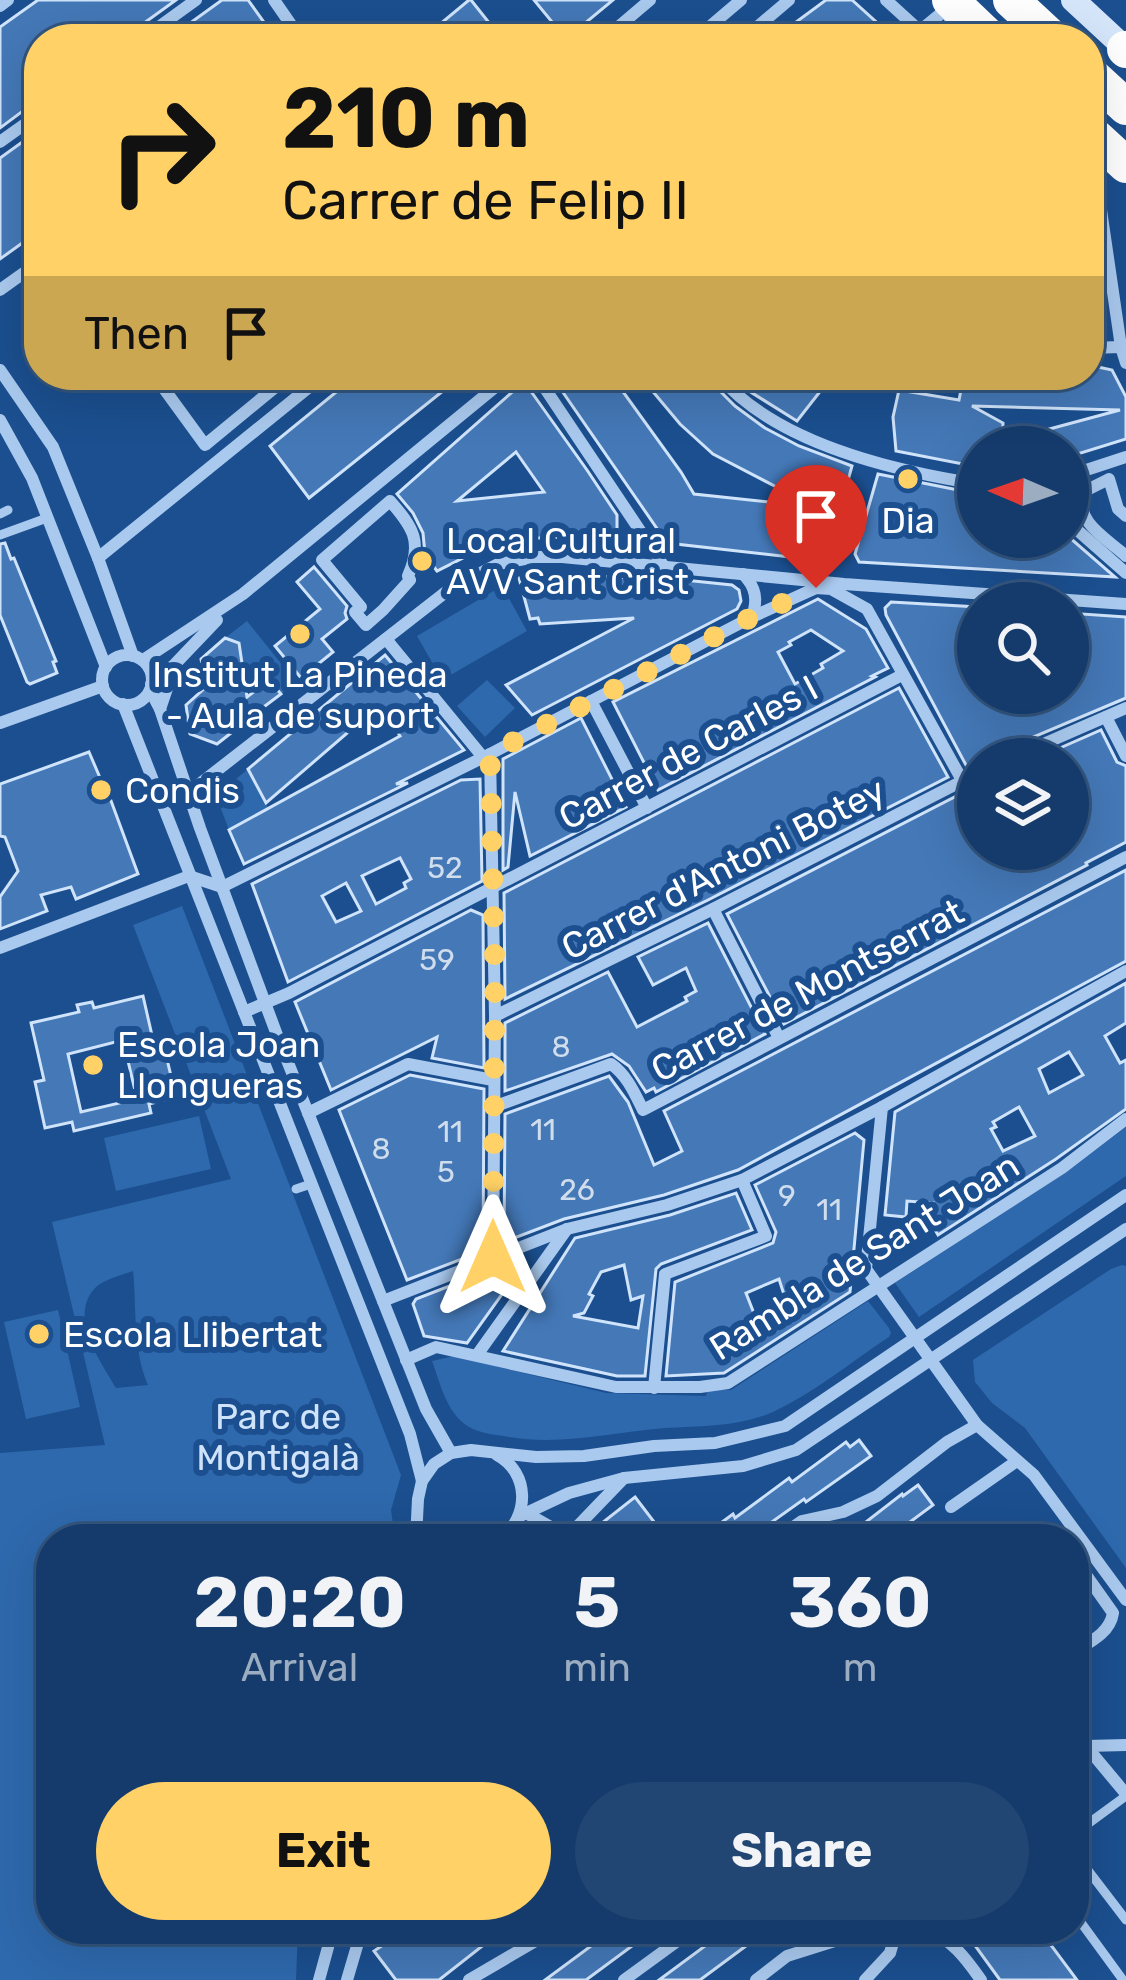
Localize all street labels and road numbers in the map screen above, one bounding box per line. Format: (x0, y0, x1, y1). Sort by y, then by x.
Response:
street label: Carrer de Carles I (552, 666, 825, 839)
street label: Carrer d'Antoni Botey (554, 768, 892, 969)
street label: Carrer de Montserrat (644, 890, 971, 1091)
street label: Rambla de Sant Joan (702, 1144, 1027, 1369)

